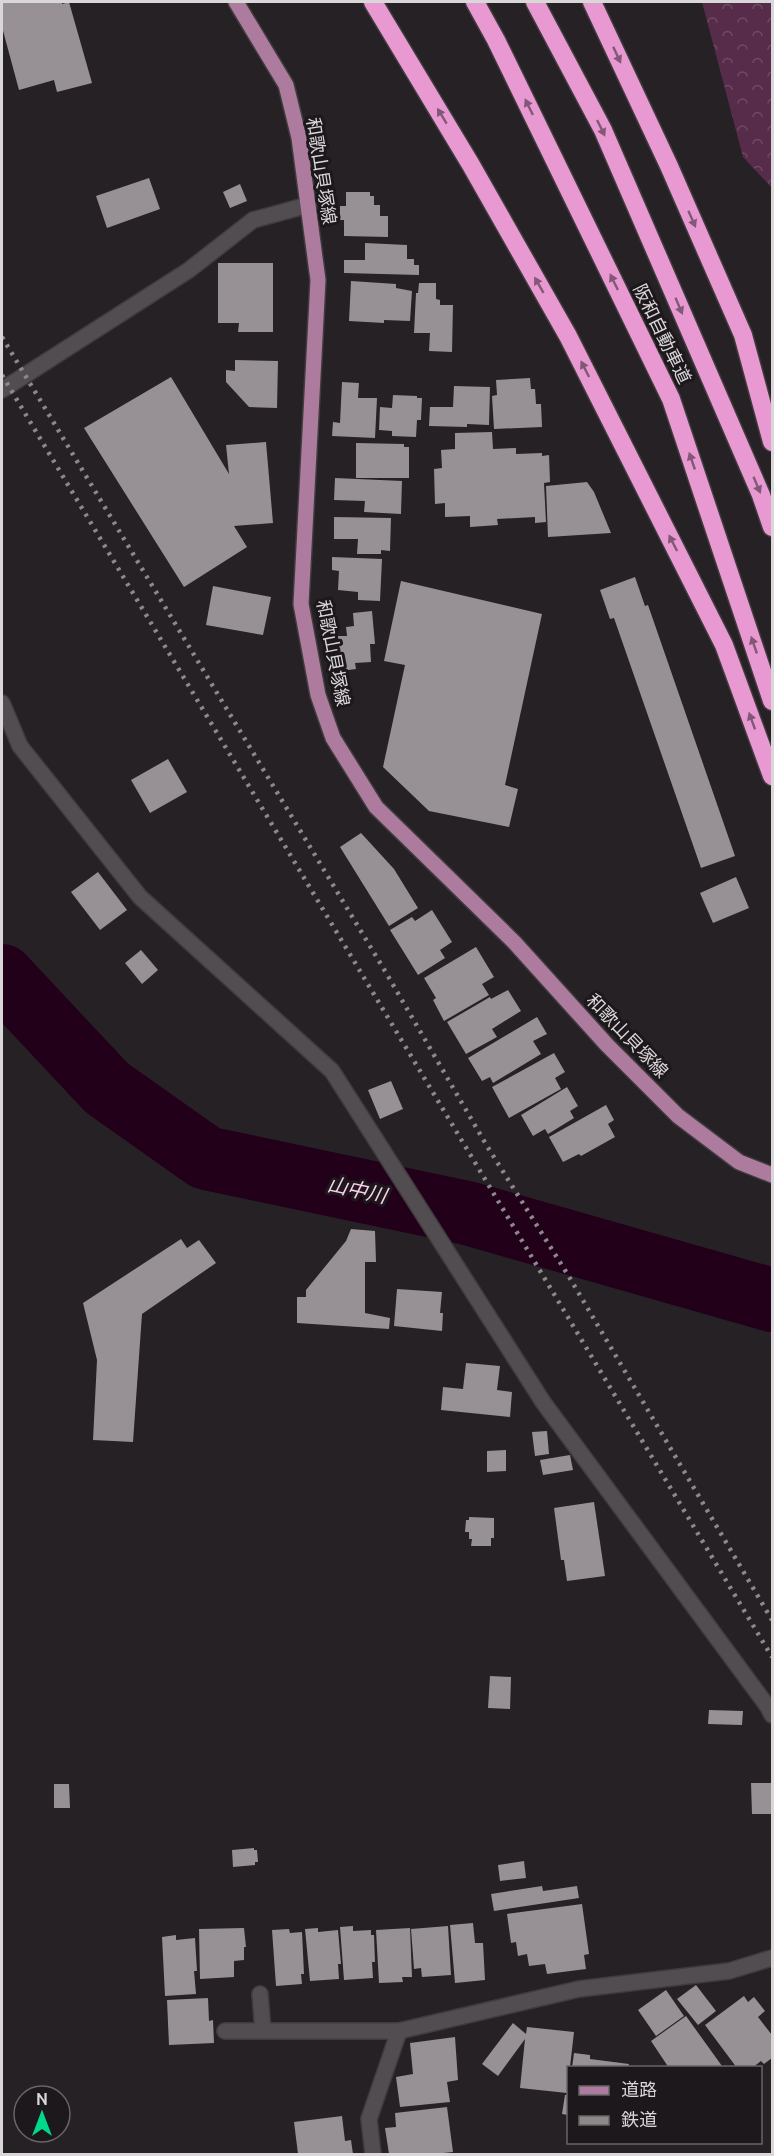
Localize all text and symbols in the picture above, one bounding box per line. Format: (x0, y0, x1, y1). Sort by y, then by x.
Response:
one-way arrow (612, 46, 622, 64)
one-way arrow (524, 98, 533, 115)
one-way arrow (436, 108, 447, 124)
street label: 和歌山貝塚線 (304, 116, 340, 226)
one-way arrow (597, 119, 606, 136)
one-way arrow (687, 211, 697, 229)
one-way arrow (609, 274, 619, 291)
one-way arrow (534, 277, 545, 293)
street label: 阪和自動車道 (630, 281, 696, 386)
one-way arrow (675, 298, 684, 315)
one-way arrow (580, 361, 590, 378)
one-way arrow (686, 452, 696, 470)
one-way arrow (752, 477, 762, 495)
one-way arrow (668, 535, 677, 552)
street label: 和歌山貝塚線 (314, 598, 354, 708)
one-way arrow (748, 636, 758, 654)
one-way arrow (747, 712, 756, 730)
street label: 和歌山貝塚線 (583, 990, 672, 1081)
water label: 山中川 (325, 1172, 391, 1207)
legend (567, 2066, 762, 2144)
text: 道路 (621, 2079, 657, 2099)
north arrow (12, 2084, 72, 2144)
text: N (36, 2090, 48, 2108)
text: 鉄道 (621, 2109, 657, 2129)

